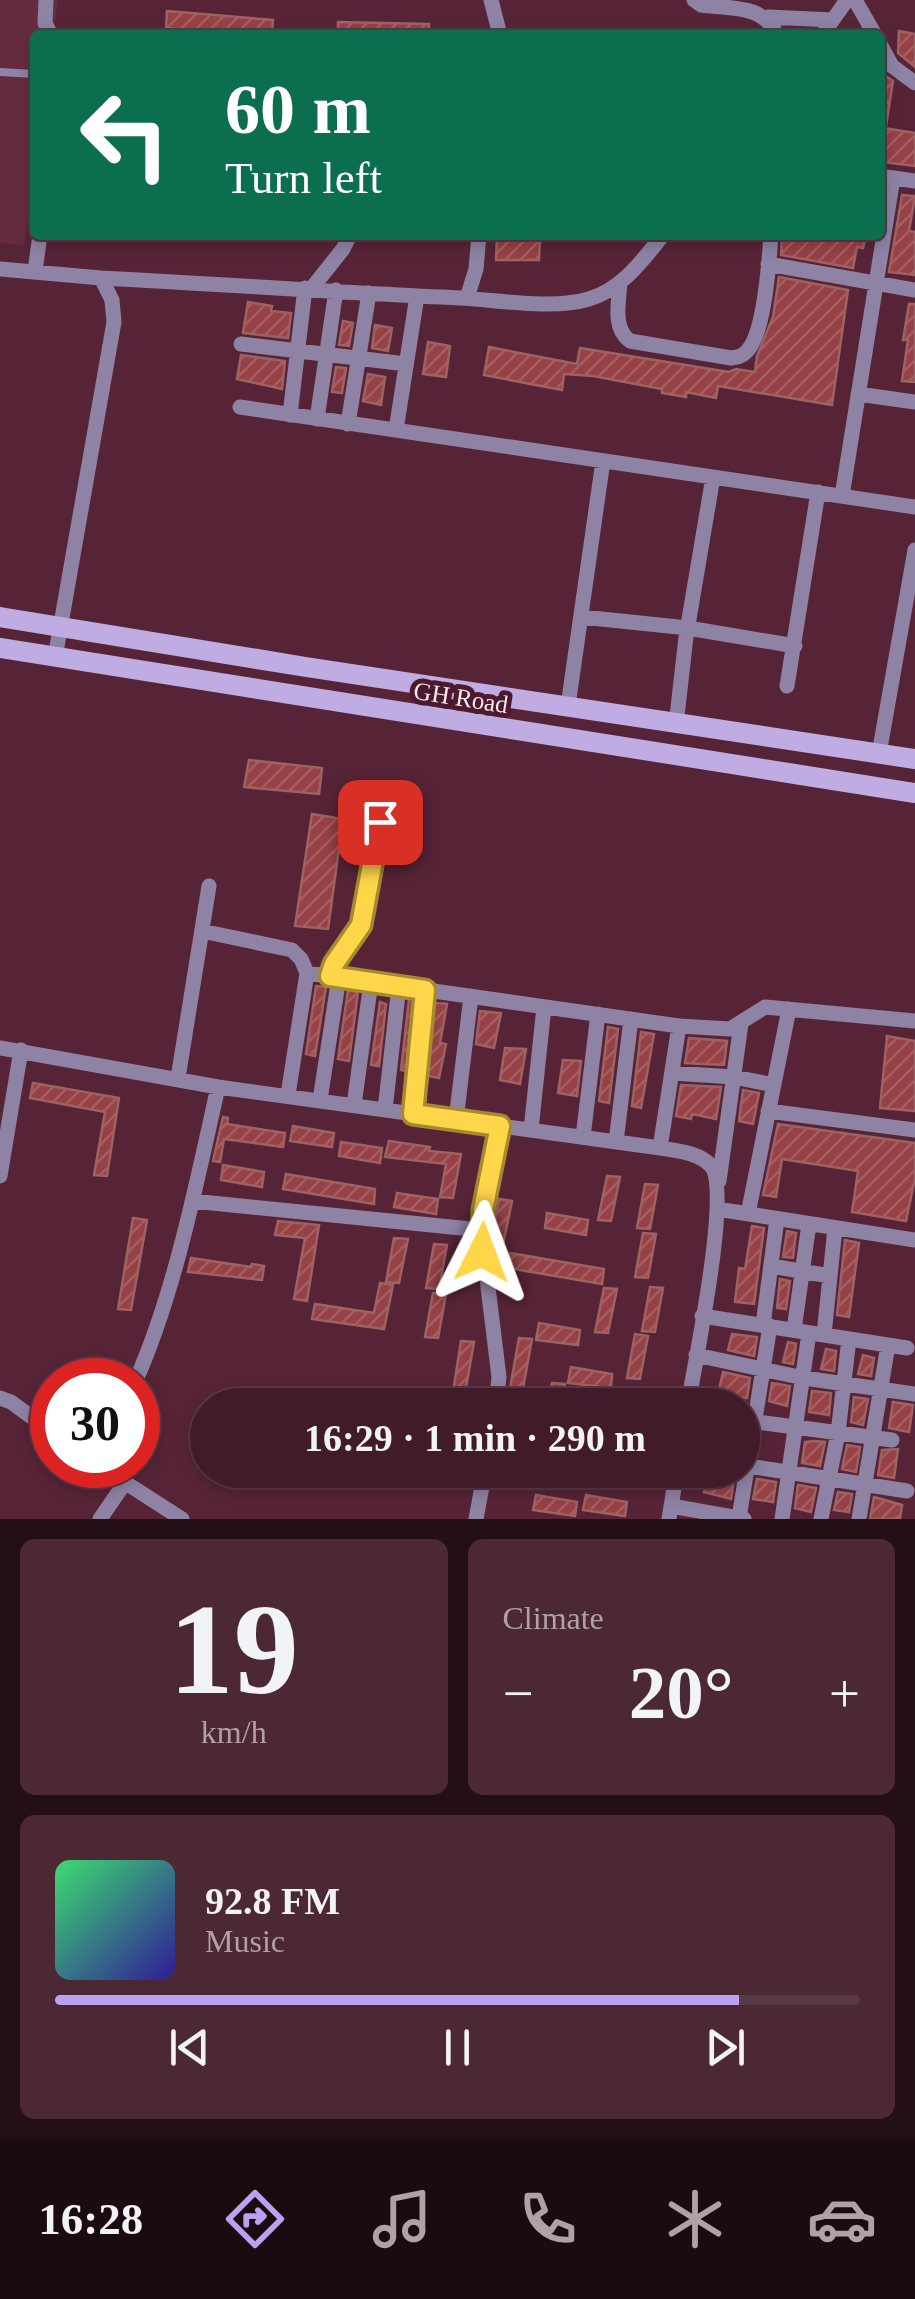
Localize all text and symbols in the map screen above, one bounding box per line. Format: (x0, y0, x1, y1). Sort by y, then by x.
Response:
icon: left (60, 70, 190, 200)
text: 60 m (225, 71, 371, 148)
text: Turn left (225, 153, 382, 203)
street label: GH Road (412, 677, 511, 718)
pin (338, 780, 423, 865)
icon: arrive (353, 795, 408, 850)
position arrow (430, 1200, 534, 1304)
speed limit sign: 30 (30, 1358, 160, 1488)
text: 16:29 · 1 min · 290 m (304, 1417, 646, 1459)
text: 19 (169, 1577, 299, 1721)
text: Climate (503, 1600, 604, 1636)
text: 20° (629, 1651, 734, 1734)
text: − (503, 1663, 534, 1724)
text: + (829, 1663, 860, 1724)
text: km/h (201, 1714, 267, 1750)
text: 92.8 FM (205, 1880, 340, 1922)
text: Music (205, 1923, 285, 1959)
icon: previous (162, 2020, 217, 2075)
icon: pause (430, 2020, 485, 2075)
icon: next (698, 2020, 753, 2075)
icon: directions (220, 2184, 290, 2254)
icon: music (367, 2184, 437, 2254)
icon: phone (513, 2184, 583, 2254)
icon: climate (660, 2184, 730, 2254)
icon: car (807, 2184, 877, 2254)
text: 16:28 (38, 2194, 143, 2244)

